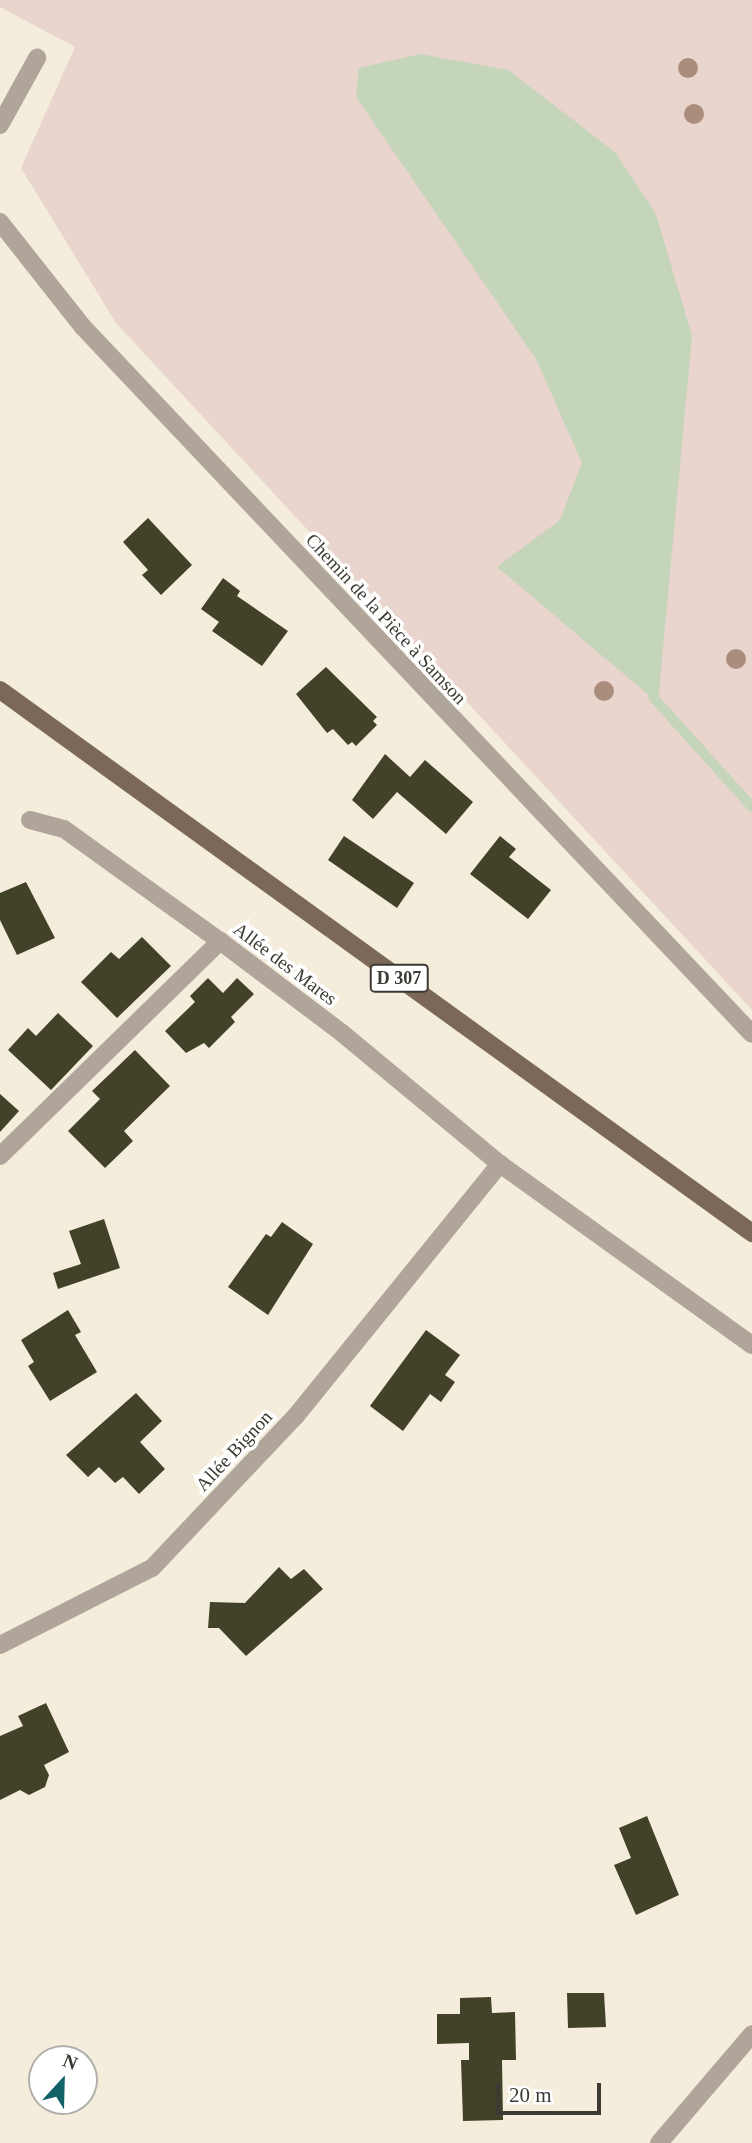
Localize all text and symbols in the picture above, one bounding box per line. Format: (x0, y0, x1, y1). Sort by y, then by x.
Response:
street label: Chemin de la Pièce à Samson (301, 529, 471, 709)
street label: Allée des Mares (229, 918, 341, 1010)
road number: D 307 (369, 964, 429, 993)
street label: Allée Bignon (191, 1406, 277, 1496)
north arrow (28, 2045, 98, 2115)
text: N (60, 2050, 81, 2074)
scale bar (500, 2070, 605, 2114)
text: 20 m (509, 2083, 552, 2107)

